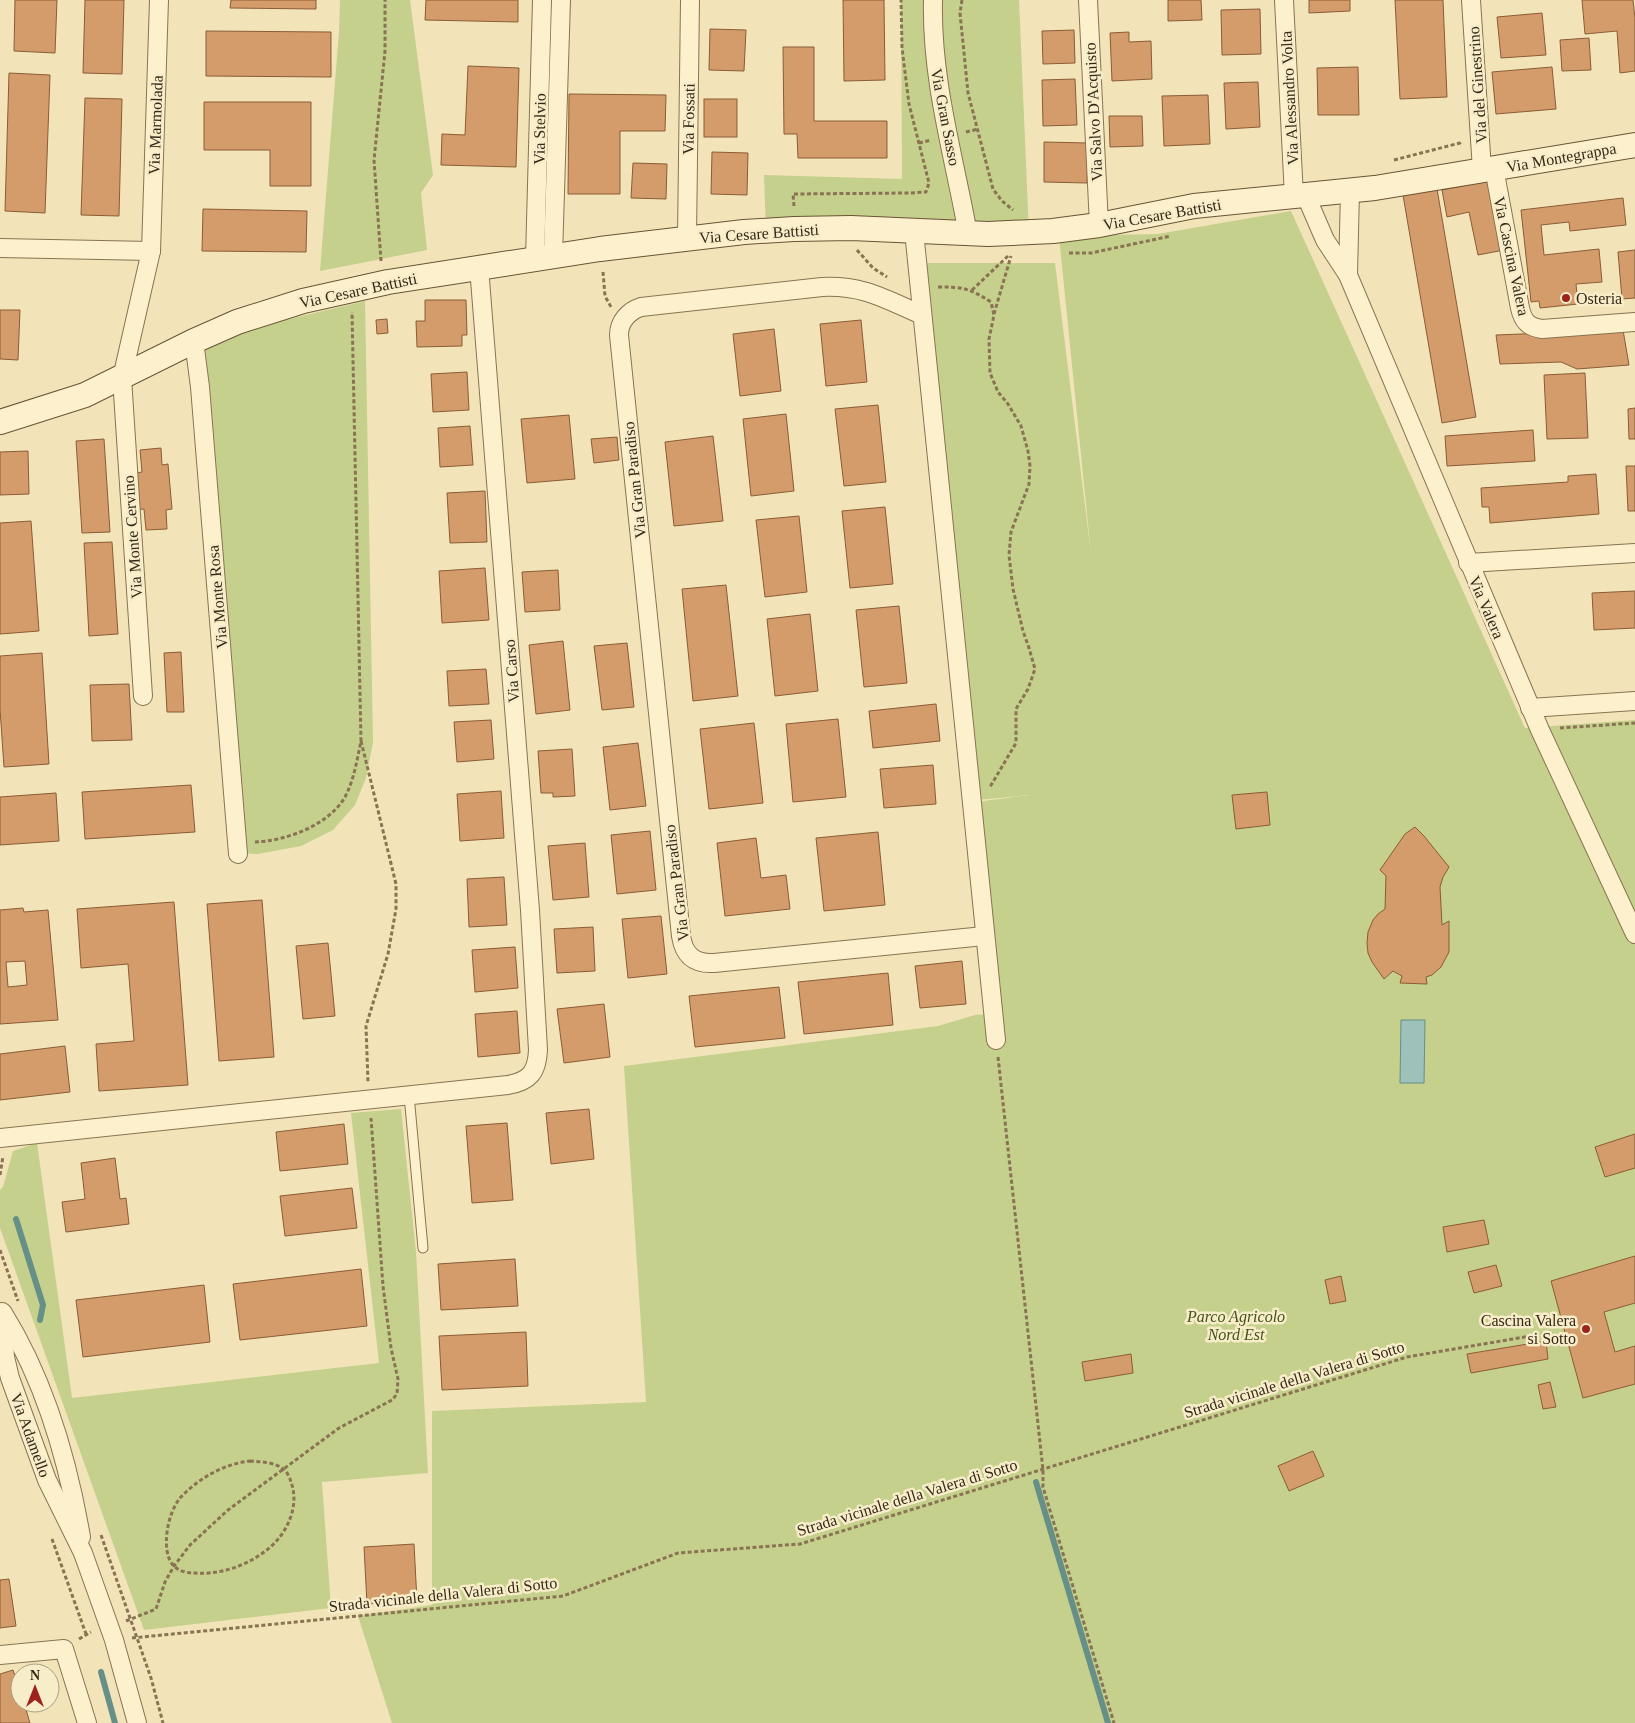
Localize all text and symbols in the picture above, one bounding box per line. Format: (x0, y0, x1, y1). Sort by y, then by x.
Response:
street label: Via del Ginestrino (1465, 26, 1490, 144)
street label: Via Alessandro Volta (1277, 30, 1302, 166)
street label: Via Salvo D'Acquisto (1081, 42, 1107, 182)
street label: Via Gran Sasso (928, 67, 963, 167)
street label: Via Marmolada (145, 75, 166, 175)
street label: Via Fossati (679, 83, 698, 155)
street label: Via Stelvio (530, 93, 549, 165)
street label: Via Montegrappa (1505, 139, 1618, 177)
street label: Via Cascina Valera (1491, 195, 1532, 317)
street label: Via Cesare Battisti (1102, 196, 1223, 233)
street label: Via Cesare Battisti (699, 221, 820, 246)
street label: Via Cesare Battisti (298, 270, 419, 311)
place label: Osteria (1576, 290, 1622, 307)
marker: Osteria (1560, 292, 1572, 304)
street label: Via Gran Paradiso (620, 421, 649, 539)
street label: Via Monte Cervino (120, 475, 145, 599)
street label: Via Monte Rosa (205, 544, 230, 649)
street label: Via Valera (1466, 573, 1507, 641)
street label: Via Carso (501, 639, 522, 703)
street label: Via Gran Paradiso (661, 824, 692, 942)
park label: Parco Agricolo Nord Est (1186, 1308, 1285, 1343)
place label: Cascina Valera si Sotto (1481, 1312, 1576, 1347)
marker: Cascina Valera si Sotto (1580, 1323, 1592, 1335)
street label: Strada vicinale della Valera di Sotto (1182, 1338, 1406, 1421)
street label: Via Adamello (7, 1391, 54, 1480)
street label: Strada vicinale della Valera di Sotto (795, 1456, 1019, 1539)
street label: Strada vicinale della Valera di Sotto (328, 1574, 558, 1615)
north arrow (10, 1663, 60, 1713)
text: N (30, 1668, 40, 1683)

